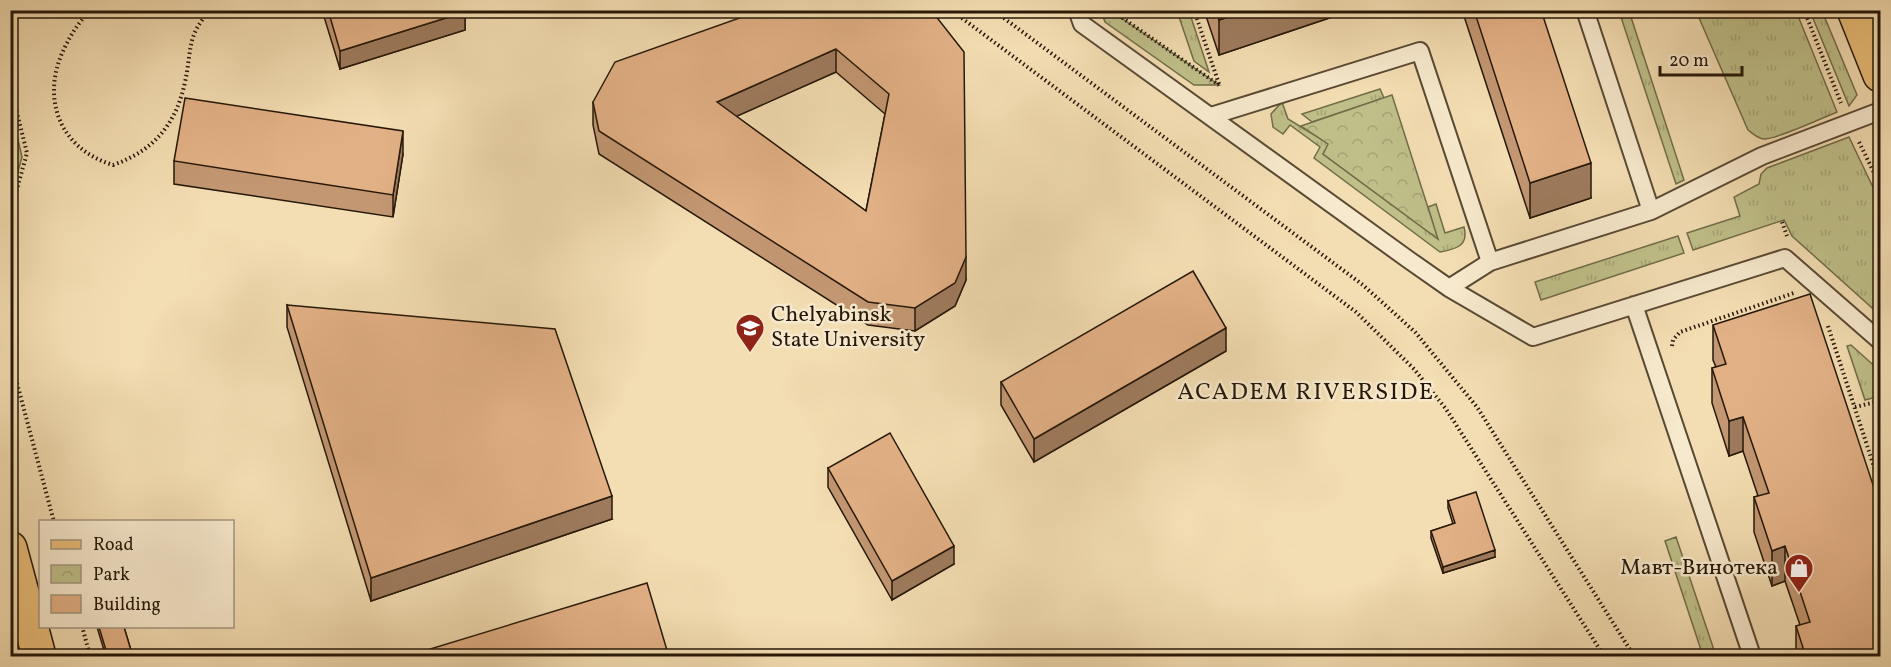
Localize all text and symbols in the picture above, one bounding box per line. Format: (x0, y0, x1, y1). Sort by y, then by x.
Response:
scale bar (1660, 39, 1742, 77)
text: 20 m (1669, 49, 1709, 74)
place label: Chelyabinsk State University (771, 300, 925, 356)
school or university icon: Chelyabinsk State University (734, 312, 766, 354)
district label: ACADEM RIVERSIDE (1177, 376, 1435, 410)
legend (39, 520, 234, 628)
text: Road (93, 533, 134, 558)
shop icon: Мавт-Винотека (1783, 552, 1815, 594)
place label: Мавт-Винотека (1620, 553, 1778, 584)
text: Park (93, 563, 130, 588)
text: Building (93, 593, 161, 618)

